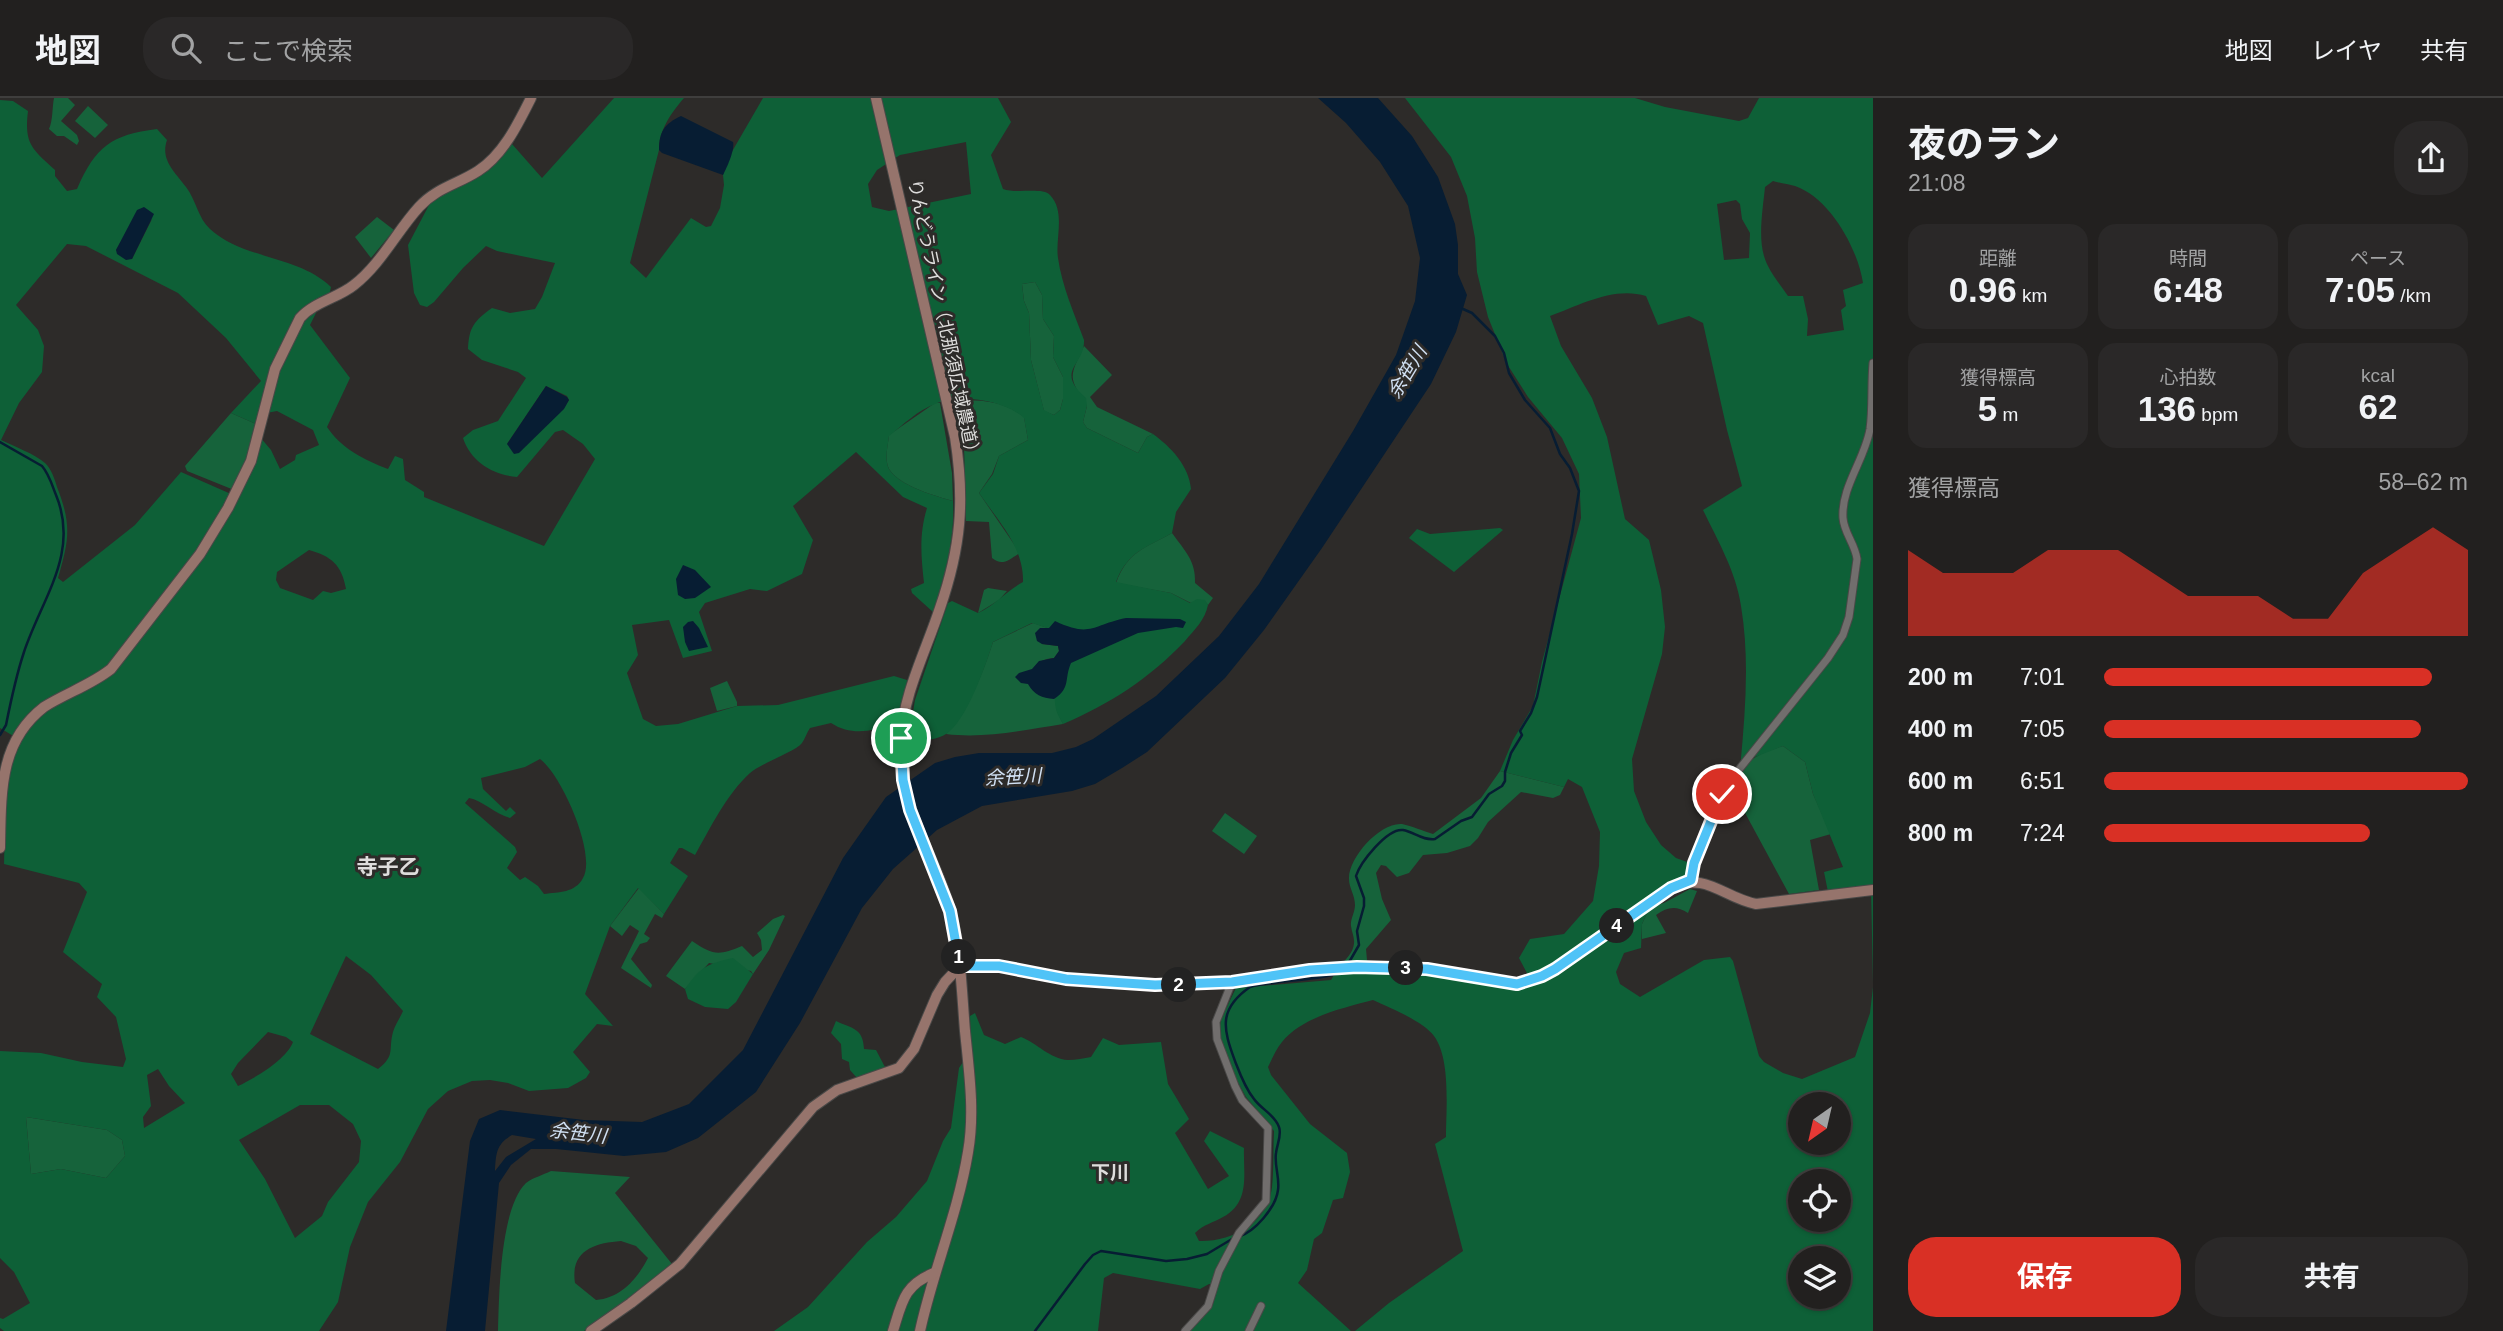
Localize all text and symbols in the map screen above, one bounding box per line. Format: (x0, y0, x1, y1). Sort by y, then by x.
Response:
search box (143, 17, 633, 80)
icon: search (167, 29, 205, 67)
text: 地図 (35, 32, 101, 69)
text: ここで検索 (223, 36, 353, 66)
text: 地図 (2225, 37, 2273, 64)
text: レイヤ (2311, 37, 2382, 64)
text: 共有 (2420, 37, 2468, 64)
button: share (2394, 121, 2468, 195)
text: 夜のラン (1908, 123, 2060, 165)
text: 21:08 (1908, 170, 1966, 196)
street label: りんどうライン（北那須広域農道） (904, 177, 984, 463)
text: 距離 (1979, 248, 2017, 269)
text: 時間 (2169, 248, 2207, 269)
text: ペース (2350, 248, 2406, 269)
text: 0.96 (1949, 270, 2017, 309)
text: 6:48 (2153, 270, 2223, 309)
text: 7:05 (2325, 270, 2395, 309)
text: km (2017, 285, 2047, 306)
text: /km (2395, 285, 2431, 306)
water label: 余笹川 (1383, 340, 1432, 402)
text: kcal (2361, 365, 2395, 386)
text: 獲得標高 (1960, 367, 2036, 388)
text: 心拍数 (2159, 367, 2217, 388)
text: 62 (2359, 387, 2397, 426)
text: 5 (1978, 389, 1997, 428)
text: 136 (2138, 389, 2196, 428)
text: m (1997, 404, 2018, 425)
text: bpm (2196, 404, 2238, 425)
text: 58–62 m (2378, 469, 2468, 495)
text: 獲得標高 (1908, 475, 2000, 501)
text: 200 m (1908, 664, 1973, 690)
text: 7:01 (2020, 664, 2065, 690)
pin (871, 708, 931, 768)
text: 400 m (1908, 716, 1973, 742)
text: 7:05 (2020, 716, 2065, 742)
icon: arrive (882, 719, 920, 757)
pin (1692, 764, 1752, 824)
water label: 余笹川 (984, 765, 1044, 789)
text: 600 m (1908, 768, 1973, 794)
text: 6:51 (2020, 768, 2065, 794)
icon: check (1703, 775, 1741, 813)
text: 800 m (1908, 820, 1973, 846)
text: 7:24 (2020, 820, 2065, 846)
district label: 寺子乙 (357, 855, 420, 878)
pin: 4 (1600, 908, 1634, 944)
text: 4 (1611, 915, 1622, 936)
pin: 1 (942, 940, 976, 974)
text: 1 (953, 946, 964, 967)
pin: 3 (1388, 950, 1424, 986)
text: 3 (1400, 957, 1411, 978)
pin: 2 (1162, 968, 1196, 1002)
text: 2 (1173, 974, 1184, 995)
north arrow (1788, 1092, 1852, 1155)
map controls (1788, 1092, 1851, 1309)
water label: 余笹川 (548, 1119, 610, 1147)
district label: 下川 (1091, 1162, 1129, 1183)
button: locate (1788, 1169, 1851, 1232)
button: 保存 (1908, 1237, 2181, 1317)
button: 共有 (2195, 1237, 2468, 1317)
button: layers (1788, 1246, 1851, 1309)

